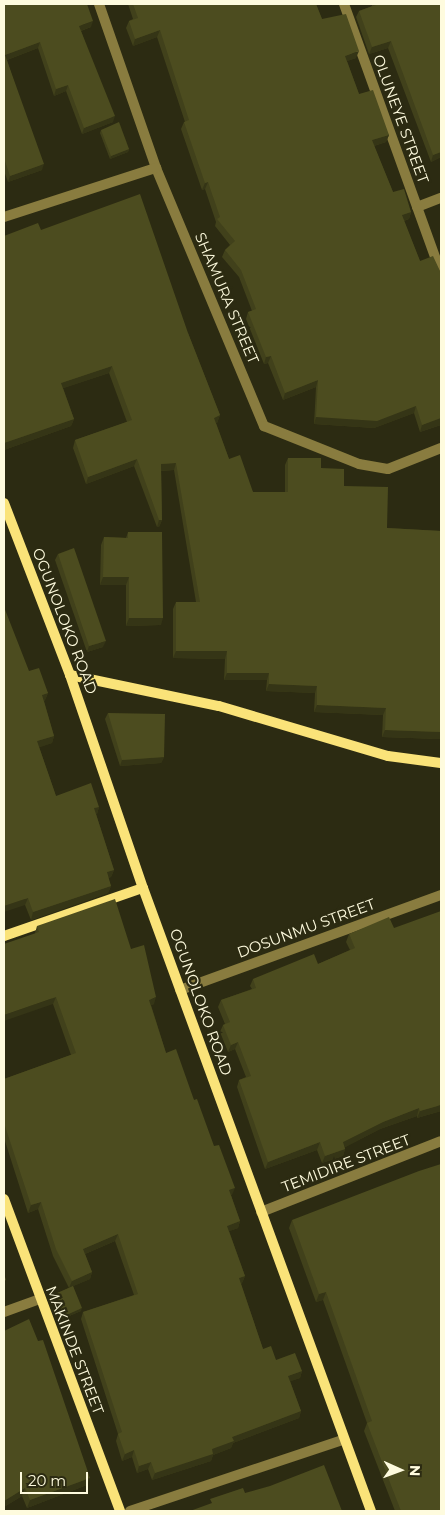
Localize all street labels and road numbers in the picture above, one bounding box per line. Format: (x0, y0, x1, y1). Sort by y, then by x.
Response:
street label: OLUNEYE STREET (369, 52, 433, 186)
street label: SHAMURA STREET (191, 230, 263, 366)
street label: OGUNOLOKO ROAD (29, 545, 101, 697)
street label: DOSUNMU STREET (235, 895, 377, 961)
street label: OGUNOLOKO ROAD (166, 926, 236, 1078)
street label: TEMIDIRE STREET (279, 1130, 413, 1196)
street label: MAKINDE STREET (42, 1283, 108, 1417)

